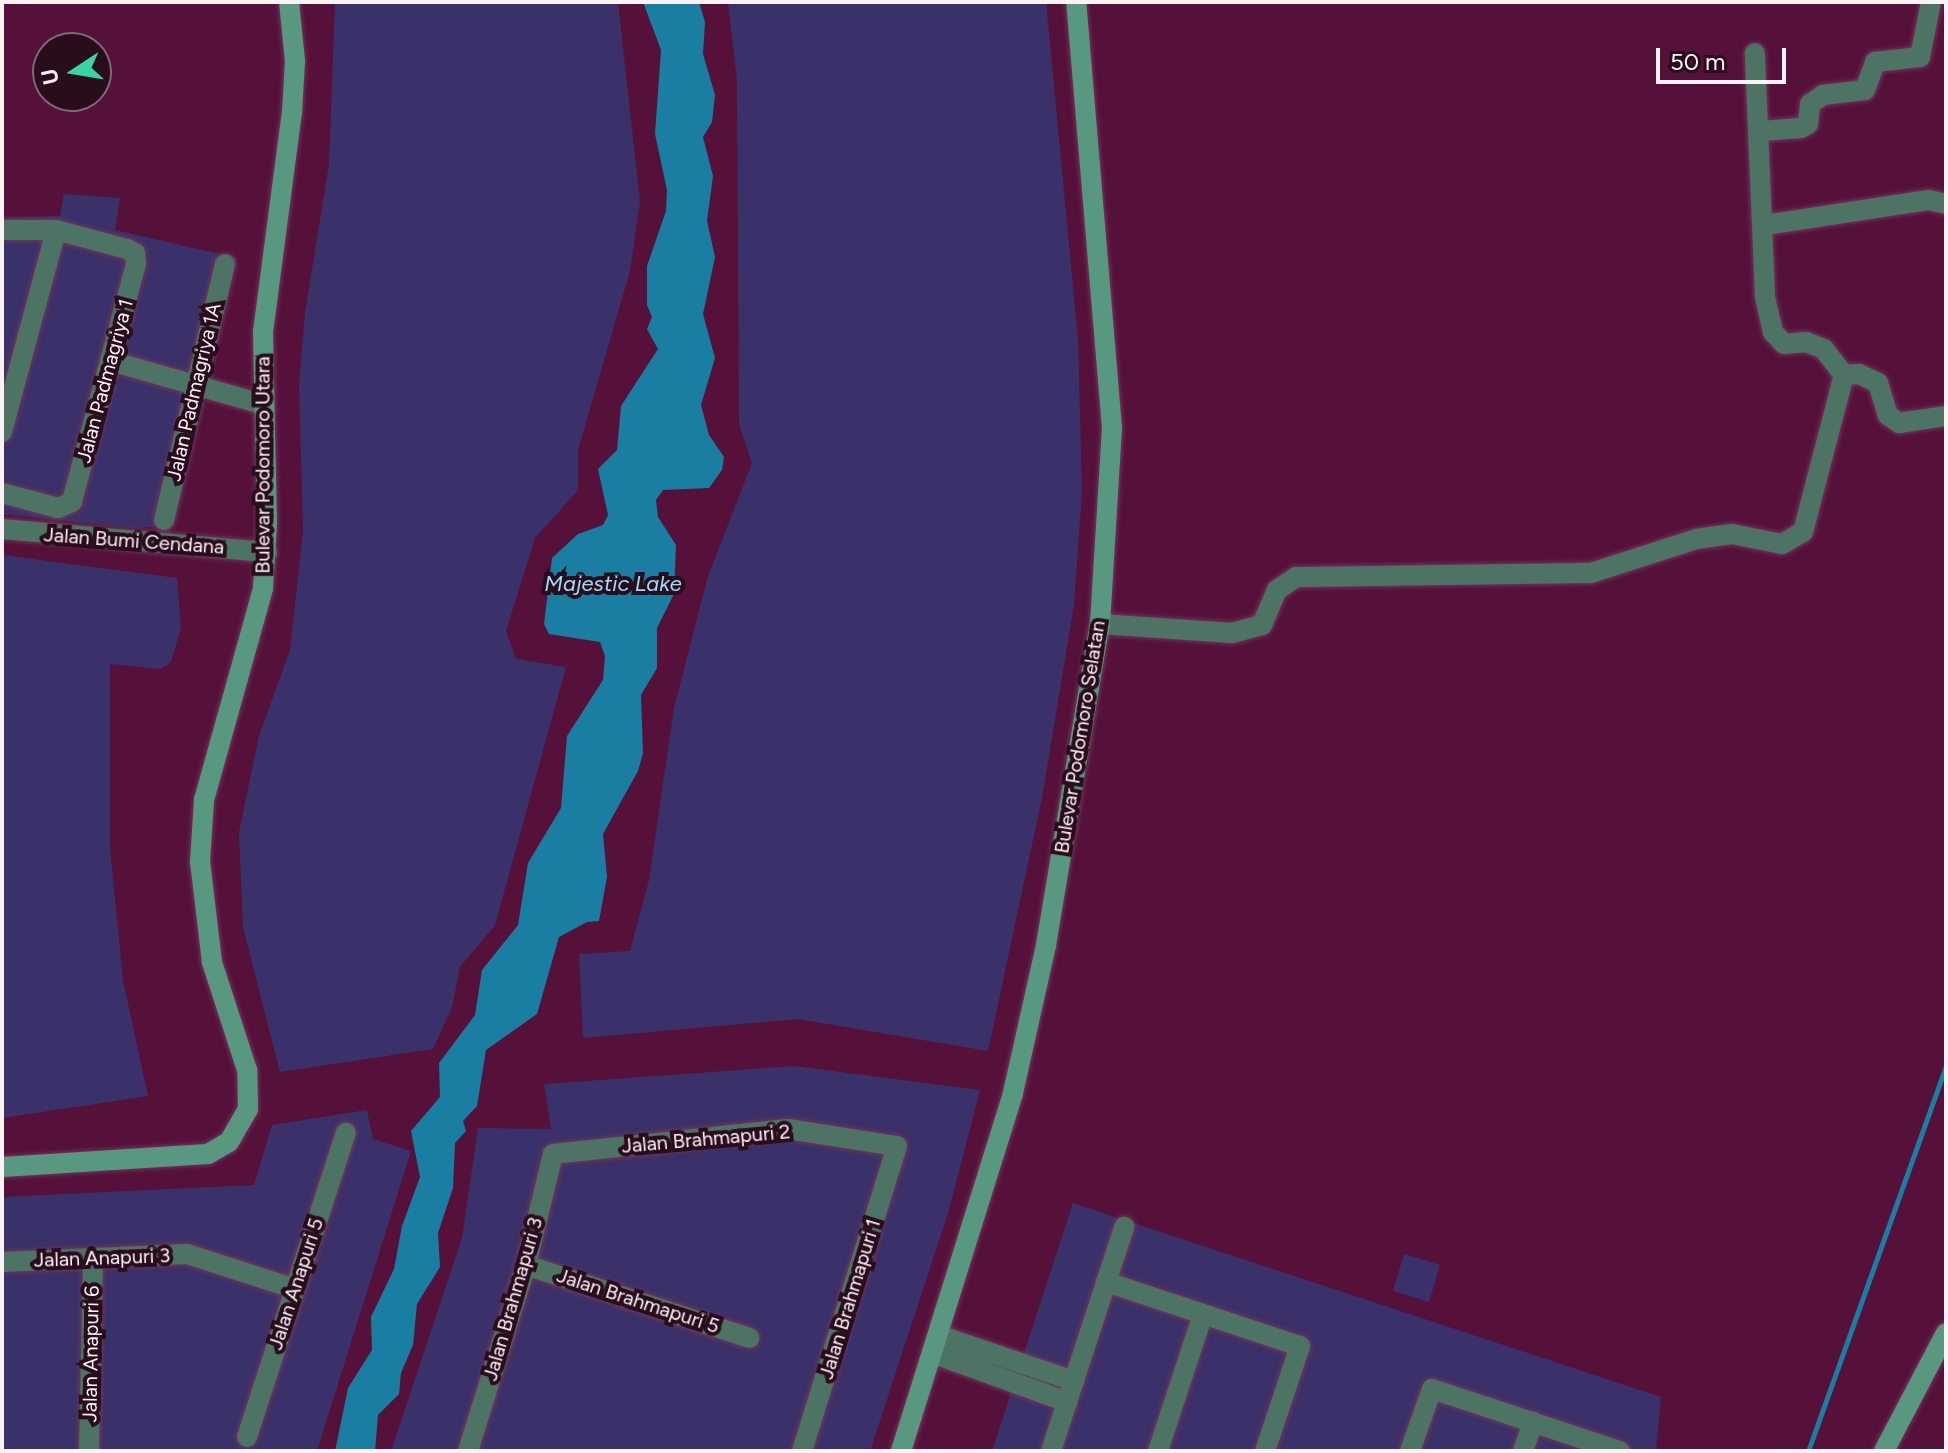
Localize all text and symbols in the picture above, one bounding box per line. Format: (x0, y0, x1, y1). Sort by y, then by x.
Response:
north arrow (32, 32, 112, 112)
scale bar (1660, 32, 1790, 82)
text: 50 m (1670, 47, 1726, 76)
text: U (35, 66, 65, 87)
street label: Jalan Padmagriya 1 (72, 296, 138, 466)
street label: Jalan Padmagriya 1A (162, 301, 226, 483)
street label: Bulevar Podomoro Utara (251, 356, 275, 574)
street label: Jalan Bumi Cendana (43, 523, 225, 559)
water label: Majestic Lake (544, 571, 682, 597)
street label: Bulevar Podomoro Selatan (1050, 619, 1110, 855)
street label: Jalan Brahmapuri 2 (621, 1120, 791, 1158)
street label: Jalan Brahmapuri 3 (478, 1214, 548, 1384)
street label: Jalan Anapuri 5 (263, 1215, 329, 1353)
street label: Jalan Brahmapuri 1 (814, 1216, 886, 1382)
street label: Jalan Anapuri 3 (33, 1244, 171, 1272)
street label: Jalan Brahmapuri 5 (554, 1263, 722, 1339)
street label: Jalan Anapuri 6 (78, 1285, 104, 1423)

